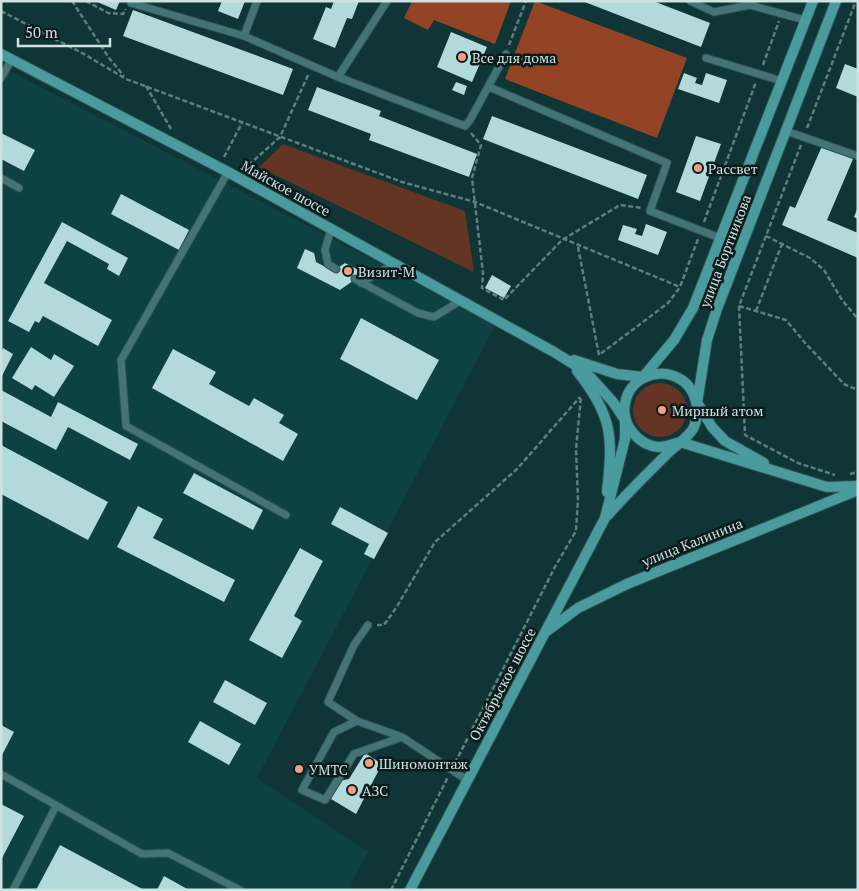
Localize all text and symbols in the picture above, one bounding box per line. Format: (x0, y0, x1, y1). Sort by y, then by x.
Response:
scale bar (18, 15, 110, 47)
text: 50 m (25, 22, 58, 42)
place label: Все для дома (472, 48, 556, 67)
marker: Все для дома (456, 51, 468, 63)
street label: Майское шоссе (238, 156, 334, 220)
place label: Рассвет (708, 159, 758, 178)
marker: Рассвет (692, 162, 704, 174)
street label: улица Бортникова (694, 192, 755, 311)
place label: Визит-М (358, 262, 415, 281)
marker: Визит-М (342, 265, 354, 277)
place label: Мирный атом (672, 401, 764, 420)
marker: Мирный атом (656, 404, 668, 416)
street label: улица Калинина (638, 513, 745, 571)
street label: Октябрьское шоссе (464, 624, 540, 744)
place label: Шиномонтаж (379, 754, 468, 773)
marker: Шиномонтаж (363, 757, 375, 769)
place label: УМТС (309, 760, 348, 779)
marker: УМТС (293, 763, 305, 775)
place label: АЗС (362, 781, 388, 800)
marker: АЗС (346, 784, 358, 796)

